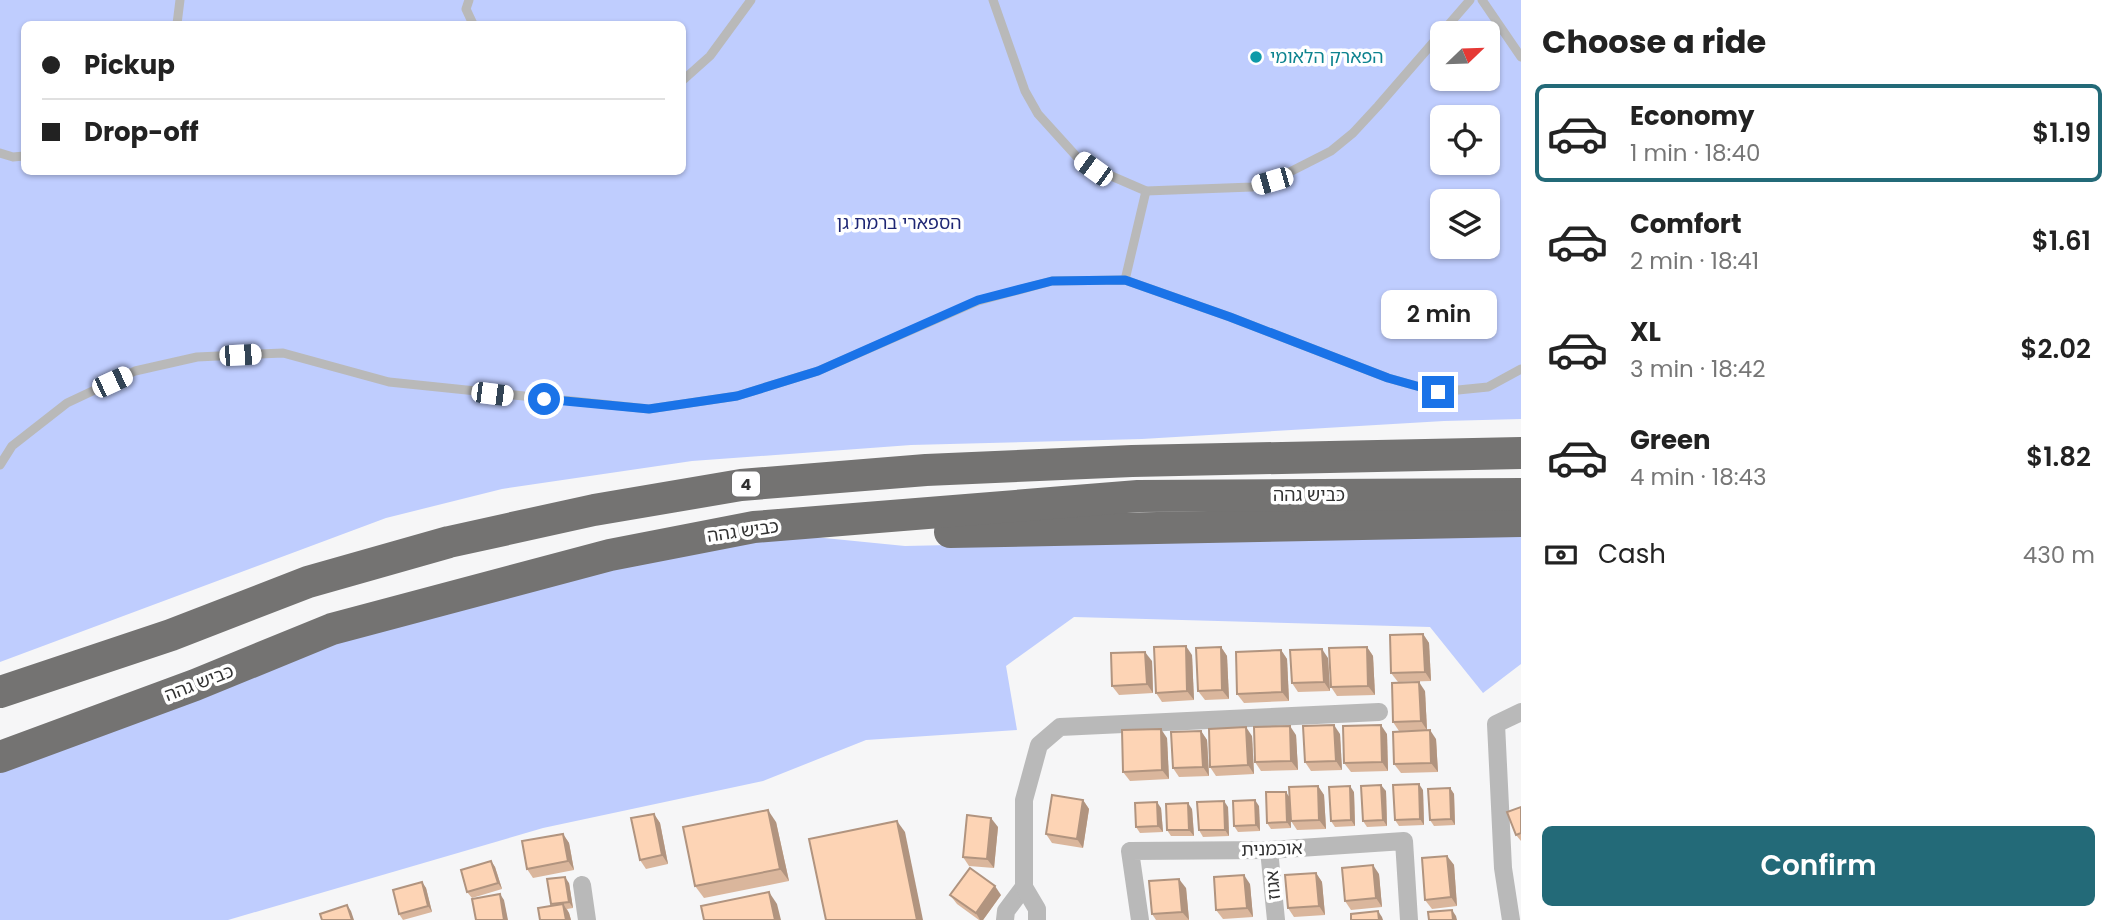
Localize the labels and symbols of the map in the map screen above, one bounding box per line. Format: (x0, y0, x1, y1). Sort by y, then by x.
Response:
north arrow (1430, 21, 1500, 91)
place label: הפארק הלאומי (1270, 44, 1384, 69)
marker: הפארק הלאומי (1248, 49, 1264, 65)
car (1070, 148, 1117, 190)
car (1249, 165, 1296, 197)
park label: הספארי ברמת גן (836, 210, 962, 235)
callout: 2 min (1380, 290, 1496, 340)
car (219, 343, 262, 367)
car (89, 364, 136, 400)
route end (1422, 376, 1454, 408)
car (470, 381, 515, 407)
route start (528, 383, 560, 415)
road number: 4 (732, 471, 760, 496)
street label: כביש גהה (1273, 482, 1345, 507)
street label: כביש גהה (705, 513, 780, 548)
street label: כביש גהה (161, 658, 237, 707)
street label: אוכמנית (1241, 835, 1303, 862)
street label: אגוז (1259, 869, 1286, 901)

